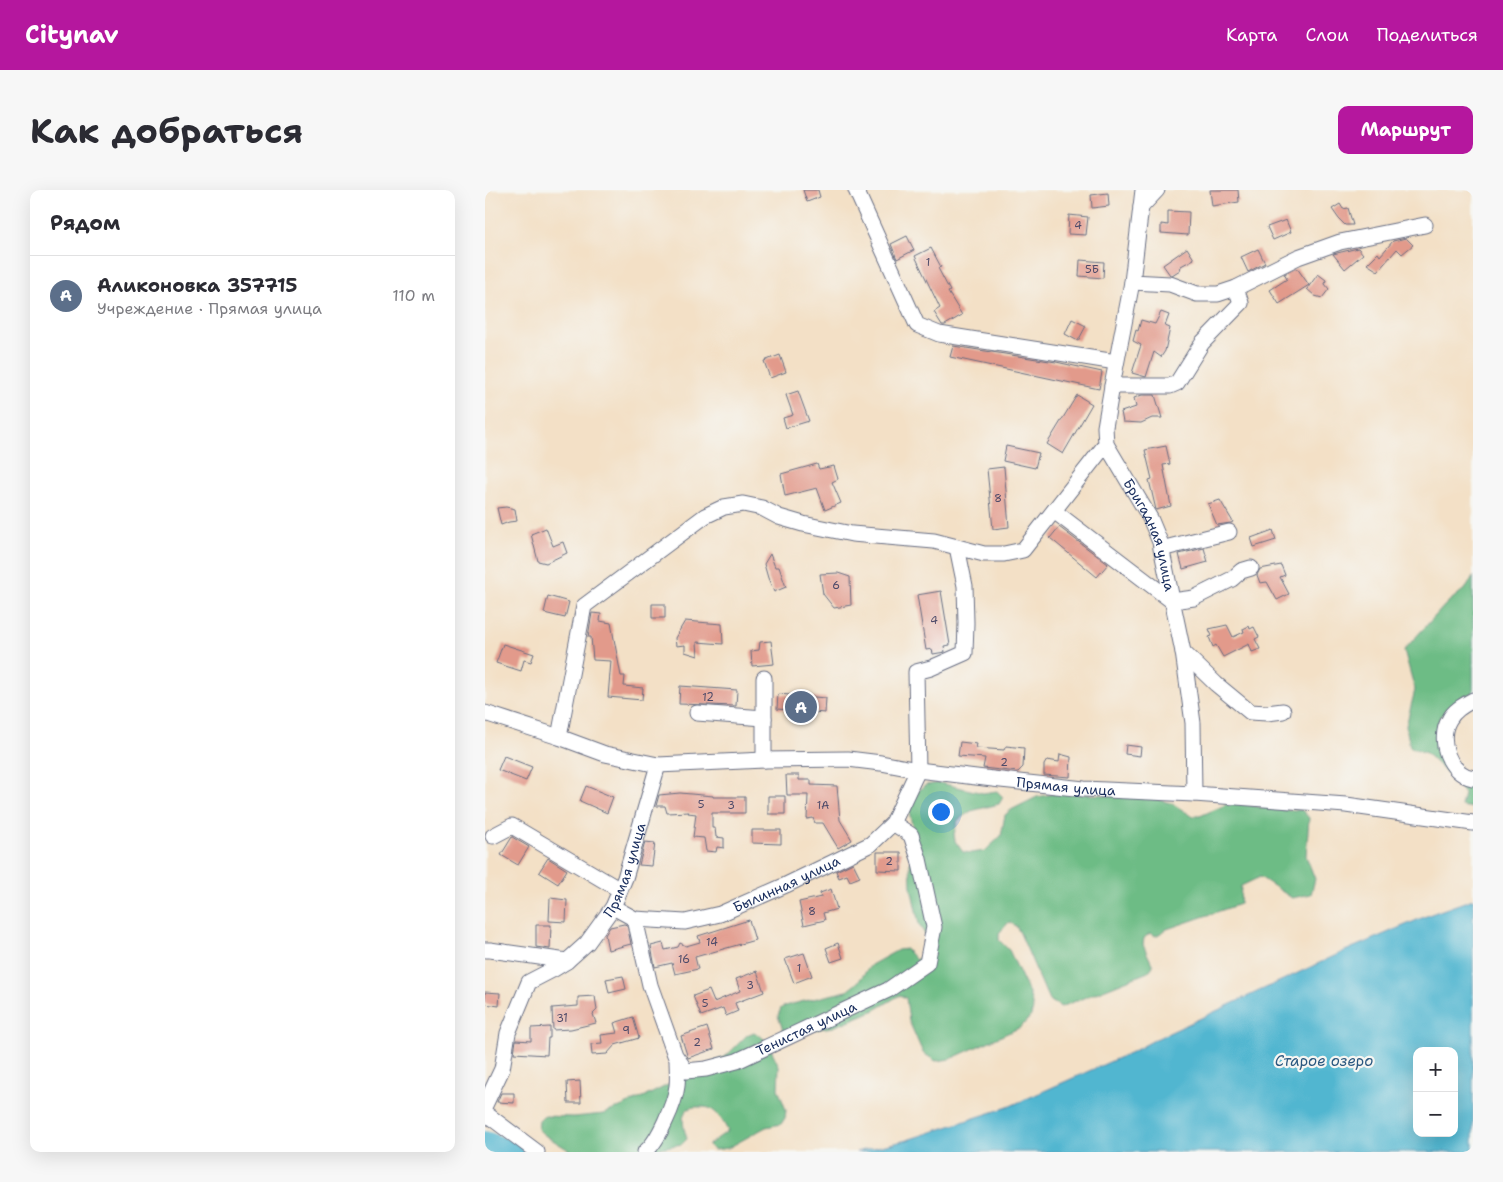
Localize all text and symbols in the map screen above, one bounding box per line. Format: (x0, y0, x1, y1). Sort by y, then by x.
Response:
text: Citynav (25, 19, 119, 51)
text: Карта (1226, 23, 1277, 47)
text: Слои (1305, 23, 1349, 47)
text: Поделиться (1377, 23, 1478, 47)
button: Маршрут (1338, 106, 1473, 154)
text: Как добраться (30, 107, 303, 154)
text: Рядом (50, 209, 120, 237)
house number: 4 (1074, 218, 1082, 233)
house number: 1 (926, 255, 930, 270)
house number: 5Б (1085, 262, 1099, 277)
text: Аликоновка 357715 (97, 273, 297, 298)
text: A (60, 285, 72, 306)
text: 110 m (392, 285, 435, 306)
text: Учреждение · Прямая улица (97, 298, 322, 319)
street label: Бригадная улица (1119, 475, 1179, 593)
house number: 8 (994, 491, 1002, 506)
house number: 6 (832, 578, 840, 593)
house number: 4 (930, 613, 938, 628)
pin: A (785, 688, 817, 726)
house number: 12 (702, 690, 714, 705)
house number: 2 (1000, 755, 1008, 770)
street label: Прямая улица (1016, 773, 1116, 799)
house number: 5 (698, 797, 705, 812)
house number: 3 (727, 798, 735, 813)
house number: 1А (817, 798, 829, 813)
your location (928, 799, 954, 825)
street label: Прямая улица (599, 820, 650, 921)
street label: Былинная улица (730, 851, 843, 916)
house number: 2 (885, 854, 893, 869)
house number: 8 (808, 904, 816, 919)
house number: 14 (706, 935, 718, 950)
house number: 16 (678, 952, 690, 967)
house number: 1 (797, 961, 801, 976)
house number: 3 (746, 978, 754, 993)
house number: 5 (702, 996, 709, 1011)
street label: Тенистая улица (753, 997, 860, 1060)
house number: 31 (556, 1011, 568, 1026)
house number: 9 (622, 1023, 630, 1038)
house number: 2 (693, 1035, 701, 1050)
map controls (1413, 1047, 1458, 1137)
button: + (1413, 1047, 1458, 1092)
water label: Старое озеро (1275, 1051, 1373, 1071)
button: − (1413, 1092, 1458, 1137)

